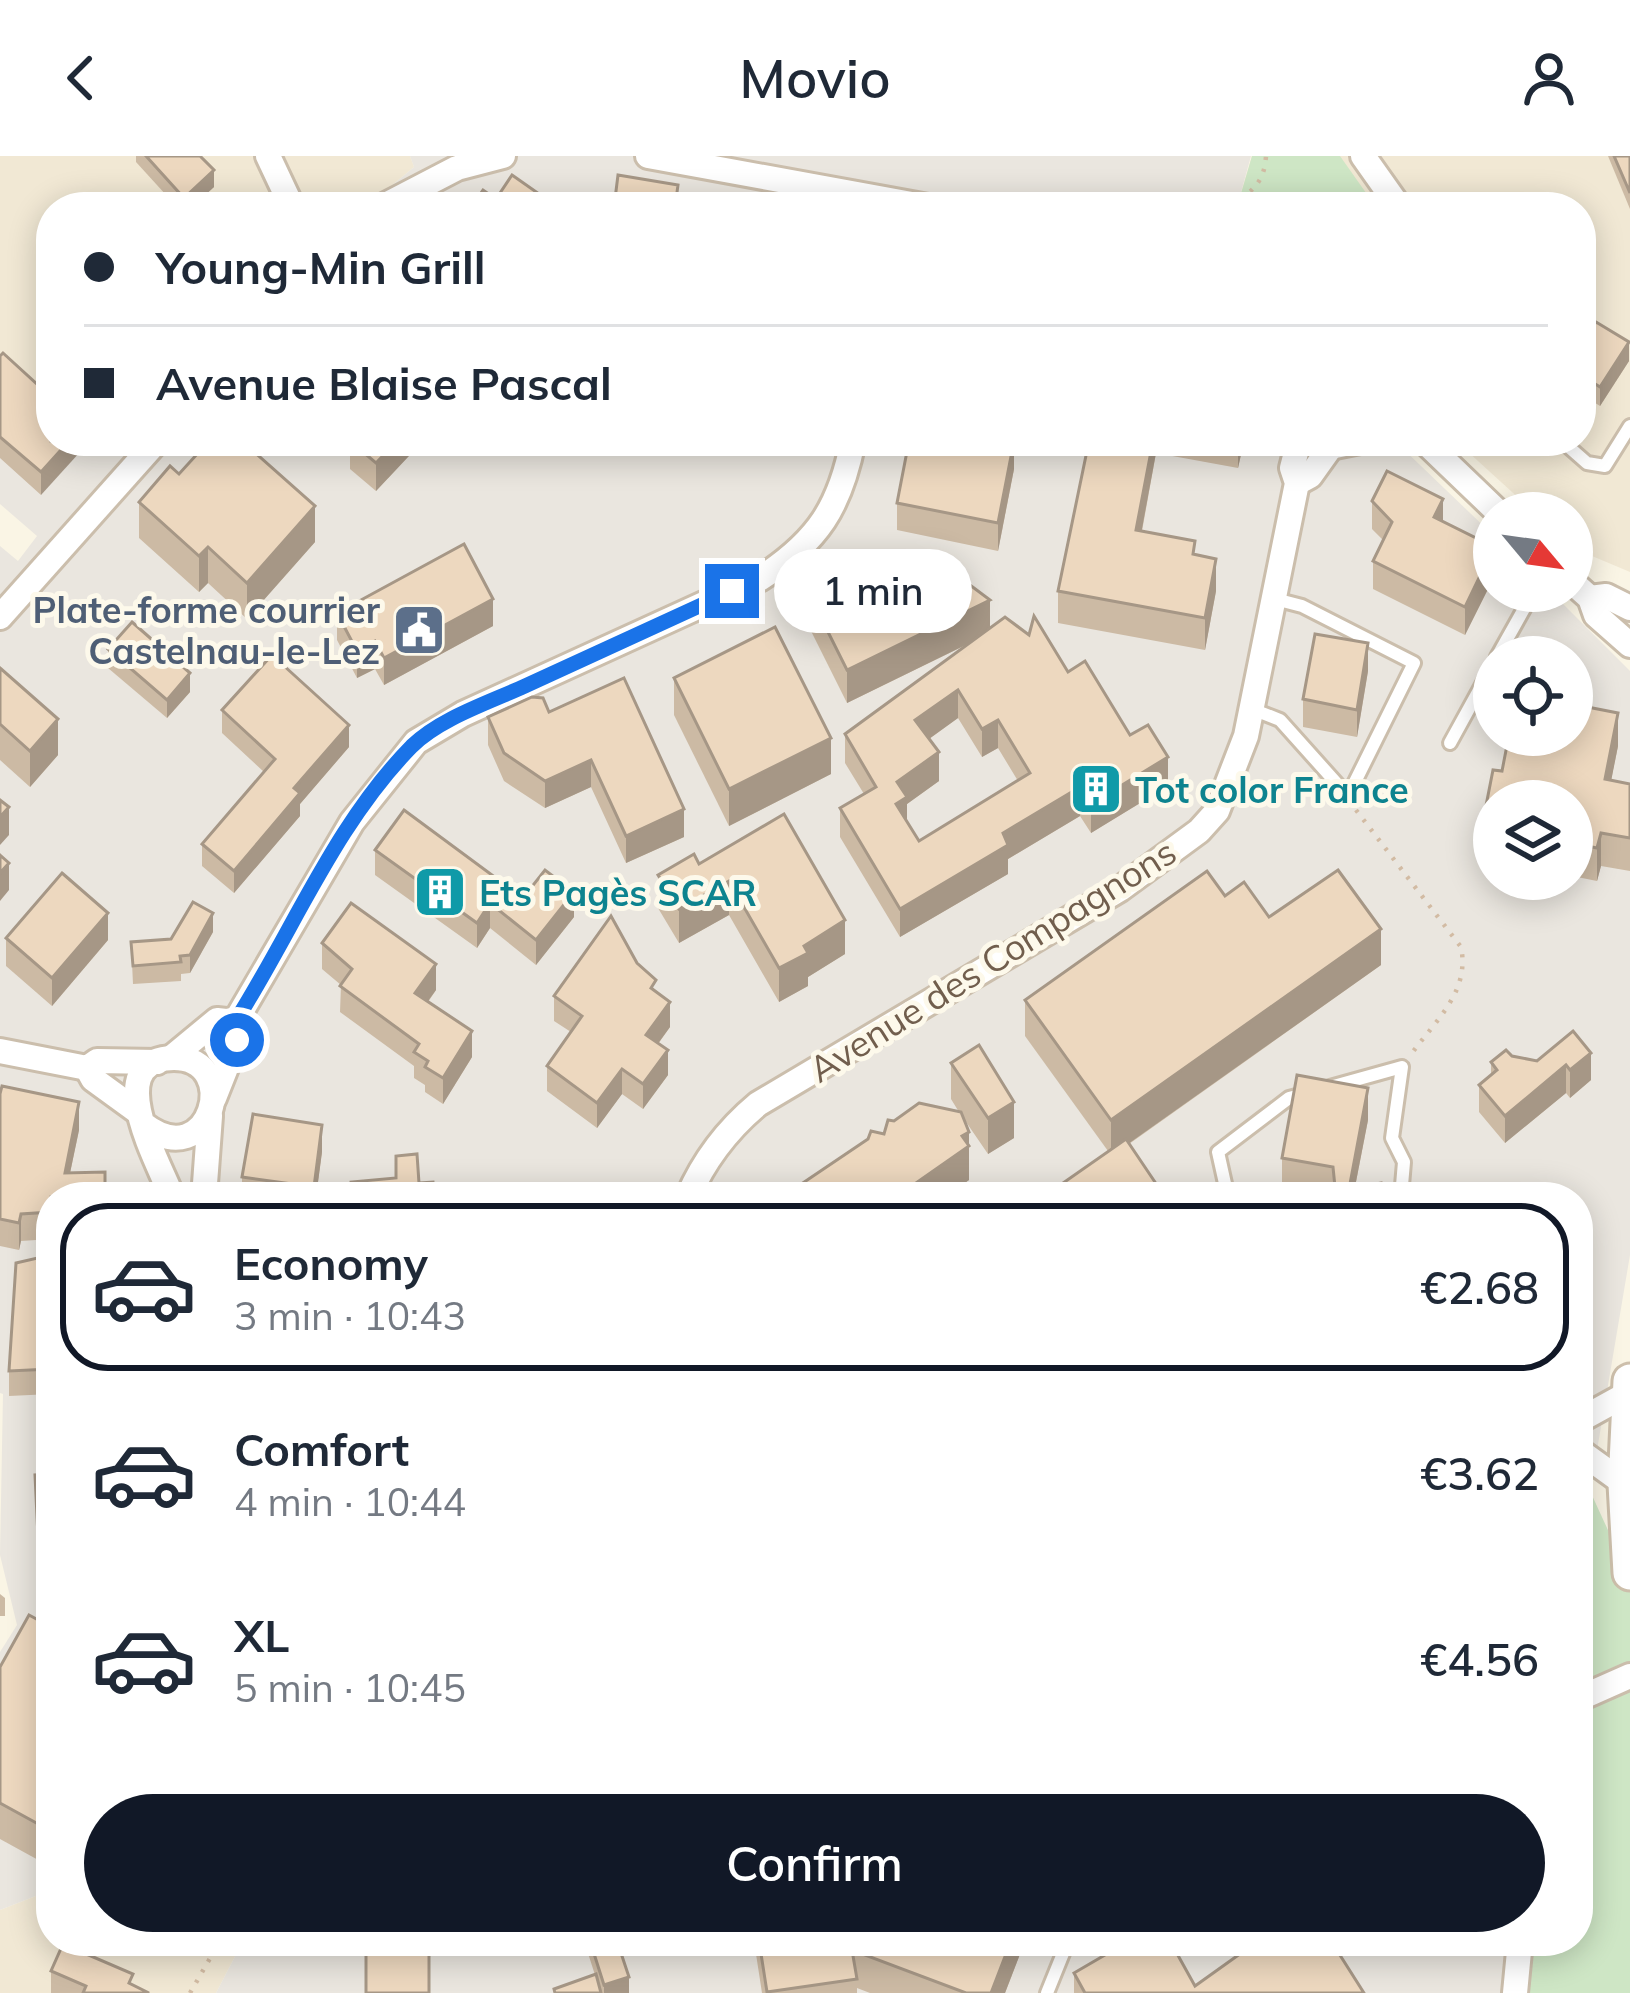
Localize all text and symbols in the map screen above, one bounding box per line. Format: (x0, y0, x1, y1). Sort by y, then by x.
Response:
text: Movio (739, 44, 891, 112)
icon: back (48, 45, 114, 111)
icon: person (1516, 45, 1582, 111)
text: Young-Min Grill (156, 239, 485, 295)
text: Avenue Blaise Pascal (156, 355, 612, 411)
north arrow (1473, 492, 1593, 612)
map controls (1473, 492, 1593, 900)
callout: 1 min (774, 549, 972, 633)
route end (705, 564, 759, 618)
text: 1 min (822, 566, 924, 615)
place label: Plate-forme courrier Castelnau-le-Lez (33, 587, 381, 673)
public building icon: Plate-forme courrier Castelnau-le-Lez (391, 602, 447, 658)
button: locate (1473, 636, 1593, 756)
building icon: Tot color France (1068, 761, 1124, 817)
place label: Tot color France (1135, 767, 1409, 812)
button: layers (1473, 780, 1593, 900)
street label: Avenue des Compagnons (800, 829, 1184, 1091)
building icon: Ets Pagès SCAR (412, 864, 468, 920)
place label: Ets Pagès SCAR (479, 870, 757, 915)
route start (210, 1013, 264, 1067)
icon: car (90, 1233, 198, 1341)
text: Economy (234, 1235, 428, 1291)
text: €2.68 (1420, 1259, 1539, 1315)
text: 3 min · 10:43 (234, 1291, 466, 1340)
icon: car (90, 1419, 198, 1527)
text: Comfort (234, 1421, 409, 1477)
text: €3.62 (1420, 1445, 1539, 1501)
text: 4 min · 10:44 (234, 1477, 466, 1526)
icon: car (90, 1605, 198, 1713)
text: XL (234, 1607, 289, 1663)
text: €4.56 (1420, 1631, 1539, 1687)
text: 5 min · 10:45 (234, 1663, 466, 1712)
button: Confirm (84, 1794, 1545, 1932)

